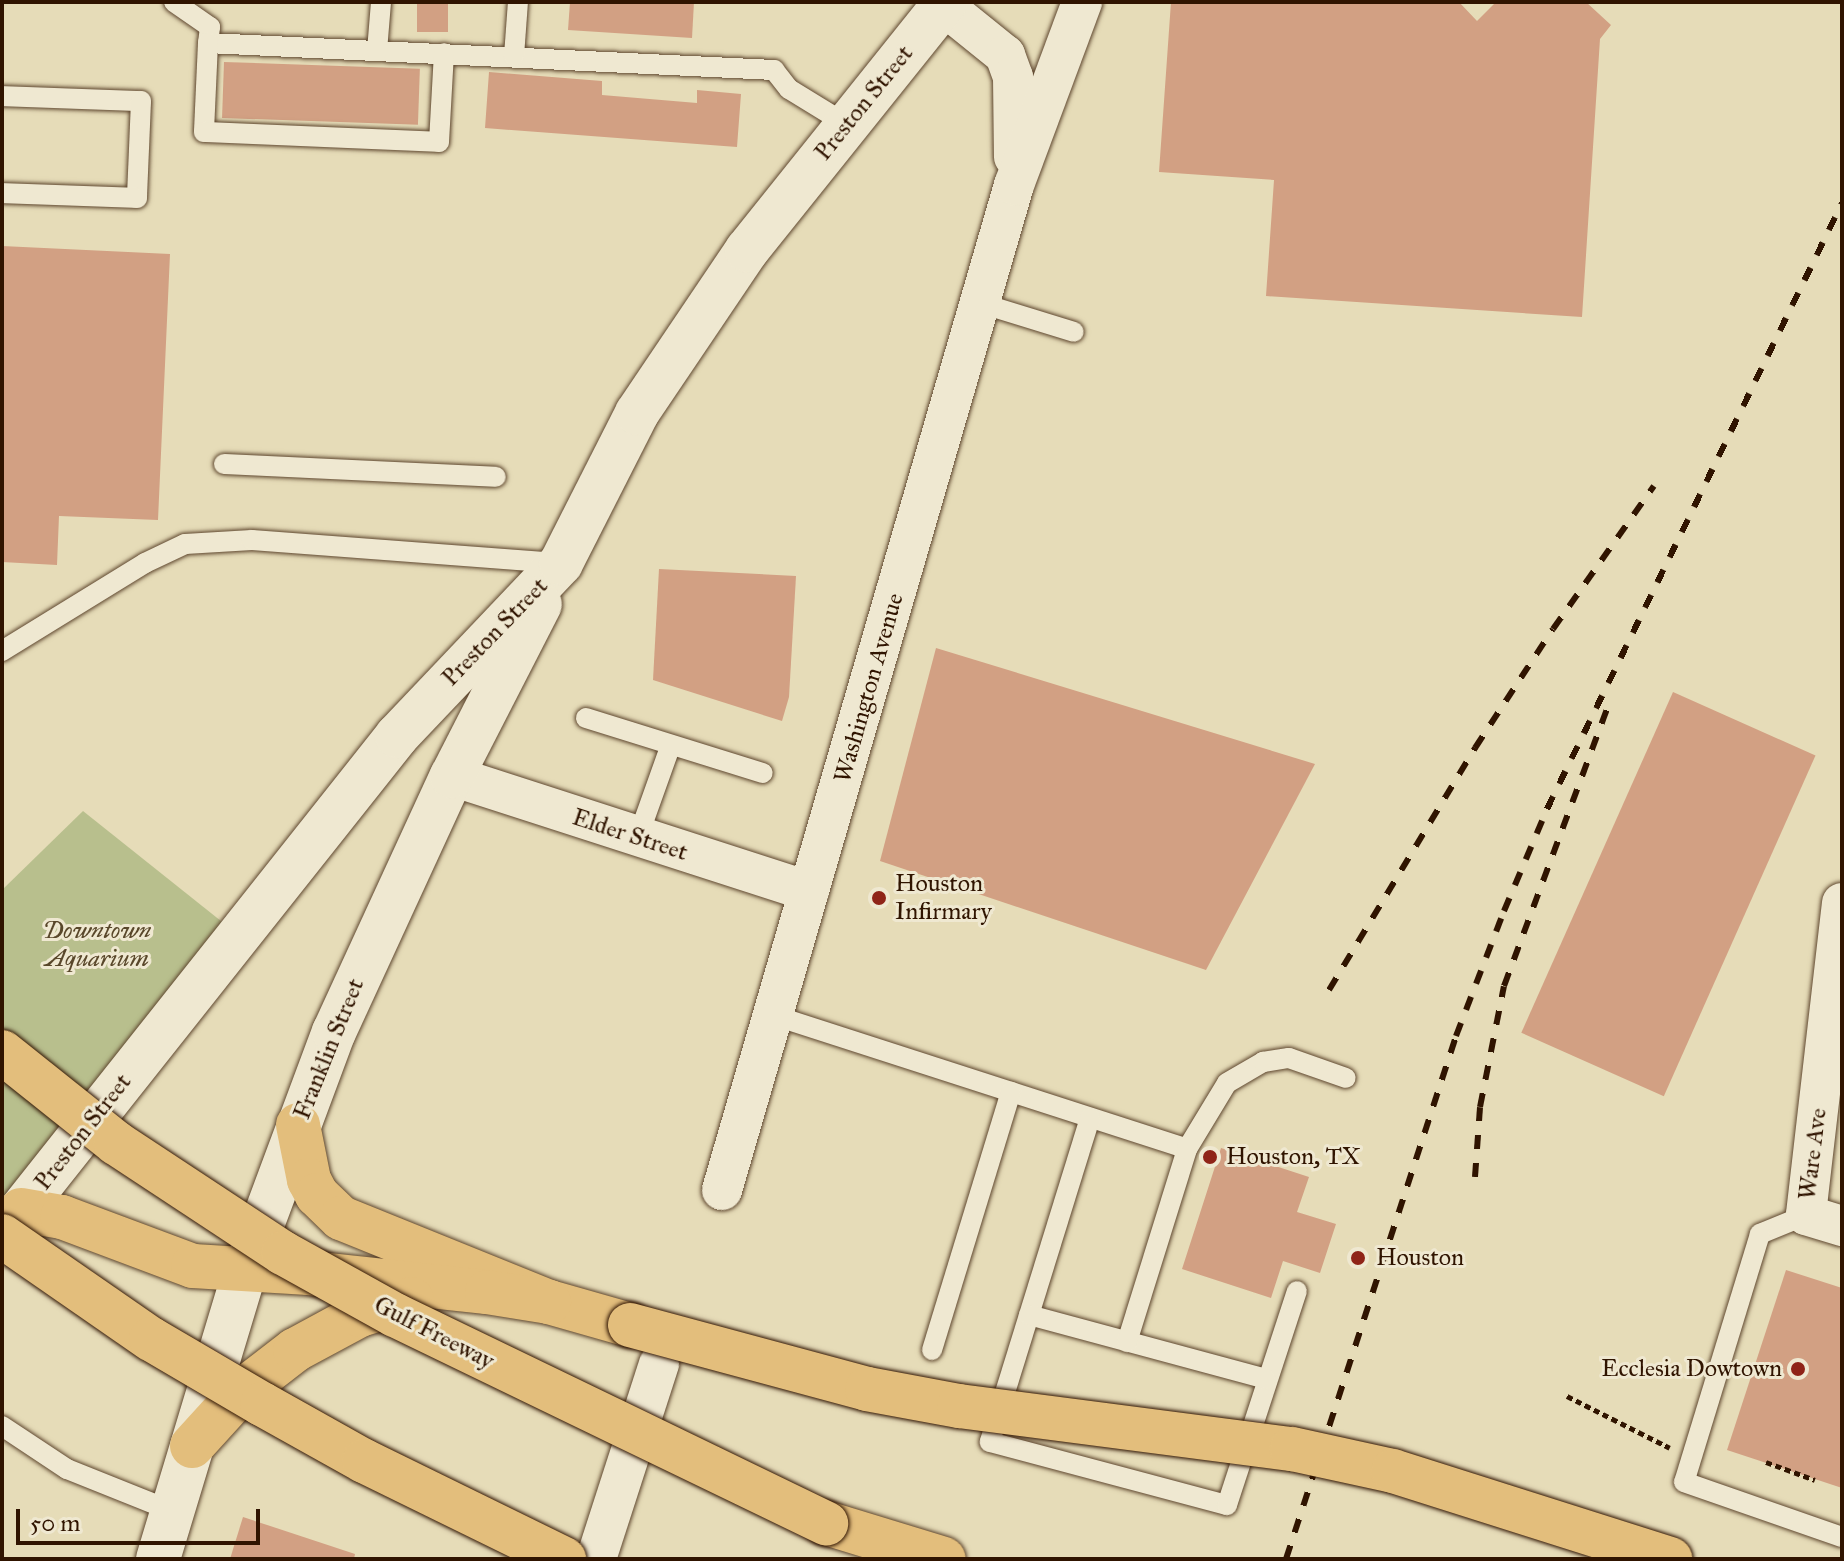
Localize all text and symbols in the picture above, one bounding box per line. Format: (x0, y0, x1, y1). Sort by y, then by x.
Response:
street label: Preston Street (809, 40, 919, 166)
street label: Preston Street (436, 572, 554, 692)
street label: Washington Avenue (828, 590, 910, 786)
street label: Elder Street (569, 803, 691, 867)
place label: Houston Infirmary (895, 870, 992, 926)
marker: Houston Infirmary (870, 889, 888, 907)
park label: Downtown Aquarium (43, 917, 151, 973)
street label: Franklin Street (288, 974, 370, 1124)
street label: Preston Street (29, 1068, 137, 1196)
street label: Ware Ave (1793, 1106, 1833, 1202)
place label: Houston, TX (1226, 1143, 1360, 1171)
marker: Houston, TX (1201, 1148, 1219, 1166)
place label: Houston (1376, 1244, 1464, 1272)
marker: Houston (1347, 1247, 1369, 1269)
street label: Gulf Freeway (369, 1290, 499, 1376)
place label: Ecclesia Dowtown (1601, 1355, 1782, 1383)
marker: Ecclesia Dowtown (1789, 1360, 1807, 1378)
scale bar (20, 1493, 264, 1543)
text: 50 m (30, 1508, 80, 1538)

